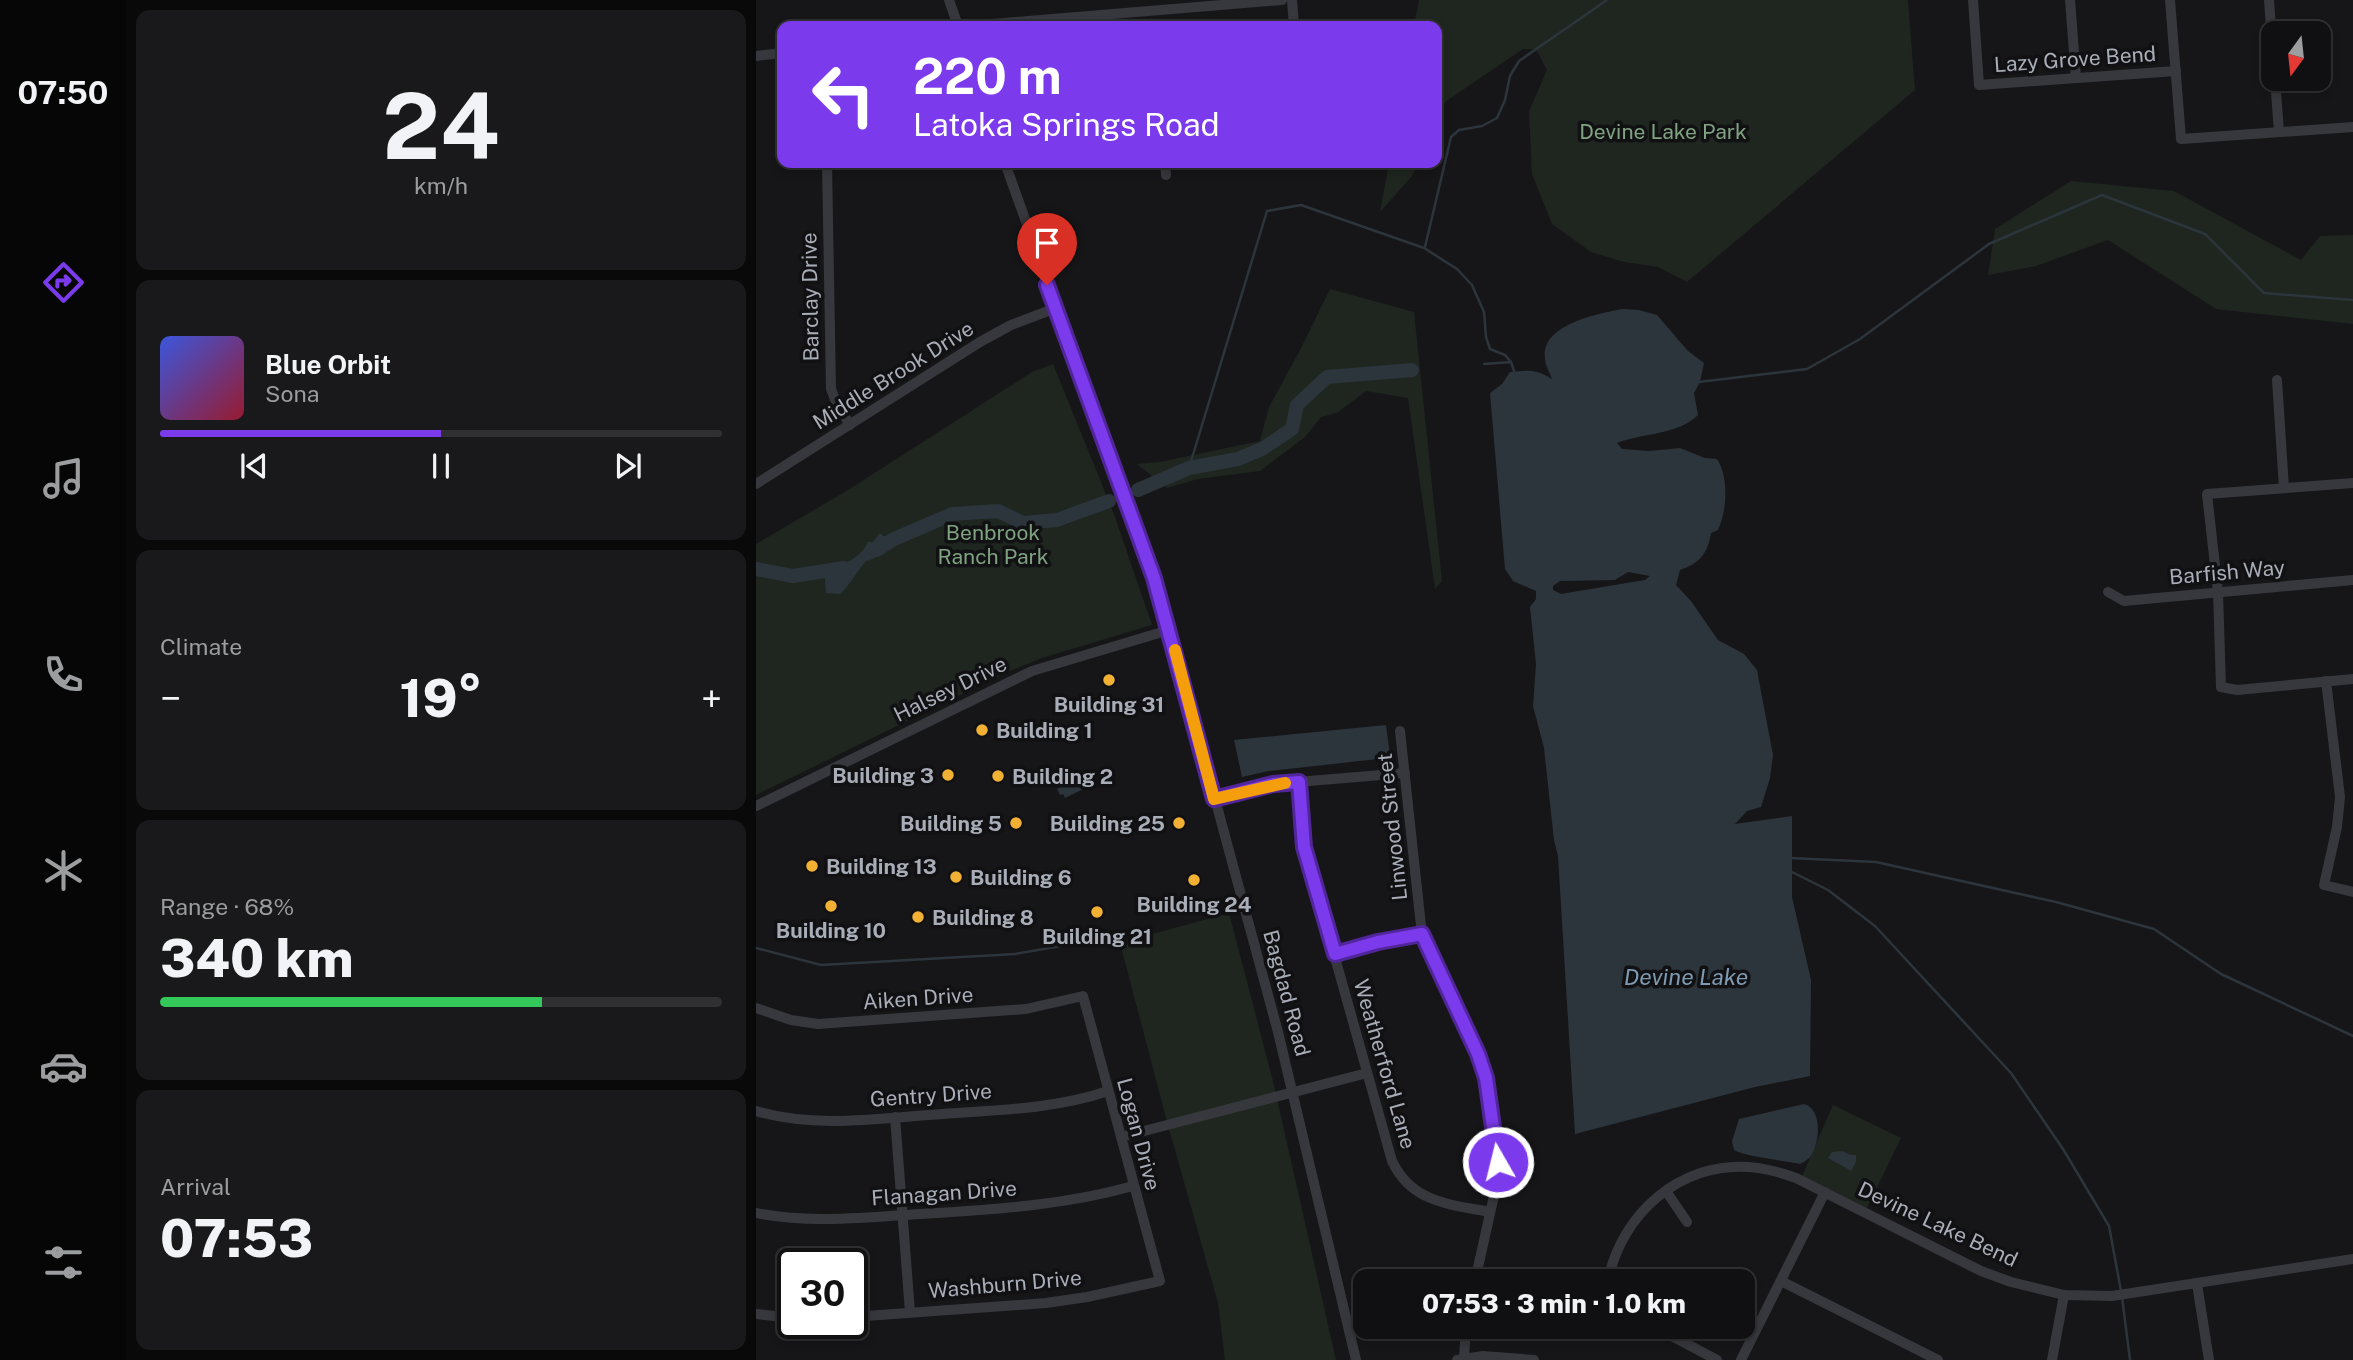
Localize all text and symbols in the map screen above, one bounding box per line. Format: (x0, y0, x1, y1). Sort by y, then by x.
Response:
north arrow (2261, 21, 2331, 91)
map controls (2261, 21, 2331, 91)
street label: Lazy Grove Bend (1993, 41, 2157, 77)
text: 220 m (913, 47, 1062, 105)
icon: left (798, 49, 889, 140)
text: 24 (382, 73, 500, 179)
text: 07:50 (18, 74, 108, 111)
text: Latoka Springs Road (913, 106, 1220, 143)
park label: Devine Lake Park (1579, 119, 1747, 144)
text: km/h (414, 172, 468, 199)
pin (1017, 213, 1077, 285)
icon: arrive (1028, 224, 1066, 262)
street label: Barclay Drive (796, 232, 824, 362)
icon: directions (39, 258, 88, 307)
street label: Middle Brook Drive (808, 315, 978, 435)
text: Blue Orbit (265, 349, 391, 380)
text: Sona (265, 380, 319, 407)
icon: previous (235, 447, 273, 485)
icon: pause (422, 447, 460, 485)
icon: next (609, 447, 647, 485)
icon: music (39, 454, 88, 503)
park label: Benbrook Ranch Park (938, 520, 1049, 569)
street label: Barfish Way (2168, 554, 2286, 590)
text: Climate (160, 633, 242, 660)
icon: phone (39, 650, 88, 699)
street label: Halsey Drive (889, 651, 1011, 727)
text: 19° (400, 668, 482, 729)
marker: Building 31 (1101, 672, 1117, 688)
text: − (160, 676, 181, 721)
text: + (701, 676, 722, 721)
place label: Building 31 (1054, 692, 1164, 717)
place label: Building 1 (996, 718, 1093, 743)
marker: Building 1 (974, 722, 990, 738)
street label: Linwood Street (1372, 752, 1412, 902)
place label: Building 3 (832, 763, 934, 788)
place label: Building 2 (1012, 764, 1113, 789)
marker: Building 3 (940, 767, 956, 783)
marker: Building 2 (990, 768, 1006, 784)
place label: Building 5 (900, 811, 1002, 836)
place label: Building 25 (1050, 811, 1165, 836)
marker: Building 5 (1008, 815, 1024, 831)
marker: Building 25 (1171, 815, 1187, 831)
icon: climate (39, 846, 88, 895)
place label: Building 13 (826, 854, 937, 879)
marker: Building 13 (804, 858, 820, 874)
place label: Building 6 (970, 865, 1072, 890)
marker: Building 6 (948, 869, 964, 885)
marker: Building 24 (1186, 872, 1202, 888)
place label: Building 24 (1137, 892, 1252, 917)
text: Range · 68% (160, 893, 294, 920)
marker: Building 10 (823, 898, 839, 914)
marker: Building 21 (1089, 904, 1105, 920)
place label: Building 8 (932, 905, 1034, 930)
marker: Building 8 (910, 909, 926, 925)
place label: Building 10 (776, 918, 886, 943)
place label: Building 21 (1042, 924, 1152, 949)
street label: Bagdad Road (1258, 927, 1316, 1059)
text: 340 km (160, 928, 353, 989)
water label: Devine Lake (1624, 963, 1748, 990)
street label: Weatherford Lane (1349, 976, 1421, 1152)
street label: Aiken Drive (862, 982, 974, 1014)
icon: car (39, 1042, 88, 1091)
street label: Logan Drive (1112, 1075, 1166, 1193)
street label: Gentry Drive (869, 1078, 993, 1112)
position arrow (1461, 1125, 1535, 1199)
text: Arrival (160, 1173, 231, 1200)
street label: Flanagan Drive (870, 1175, 1018, 1211)
street label: Devine Lake Bend (1854, 1176, 2022, 1272)
text: 07:53 (160, 1208, 313, 1269)
icon: filters (39, 1238, 88, 1287)
speed limit sign: 30 (777, 1248, 868, 1339)
street label: Washburn Drive (927, 1265, 1083, 1303)
text: 07:53 · 3 min · 1.0 km (1422, 1288, 1686, 1319)

